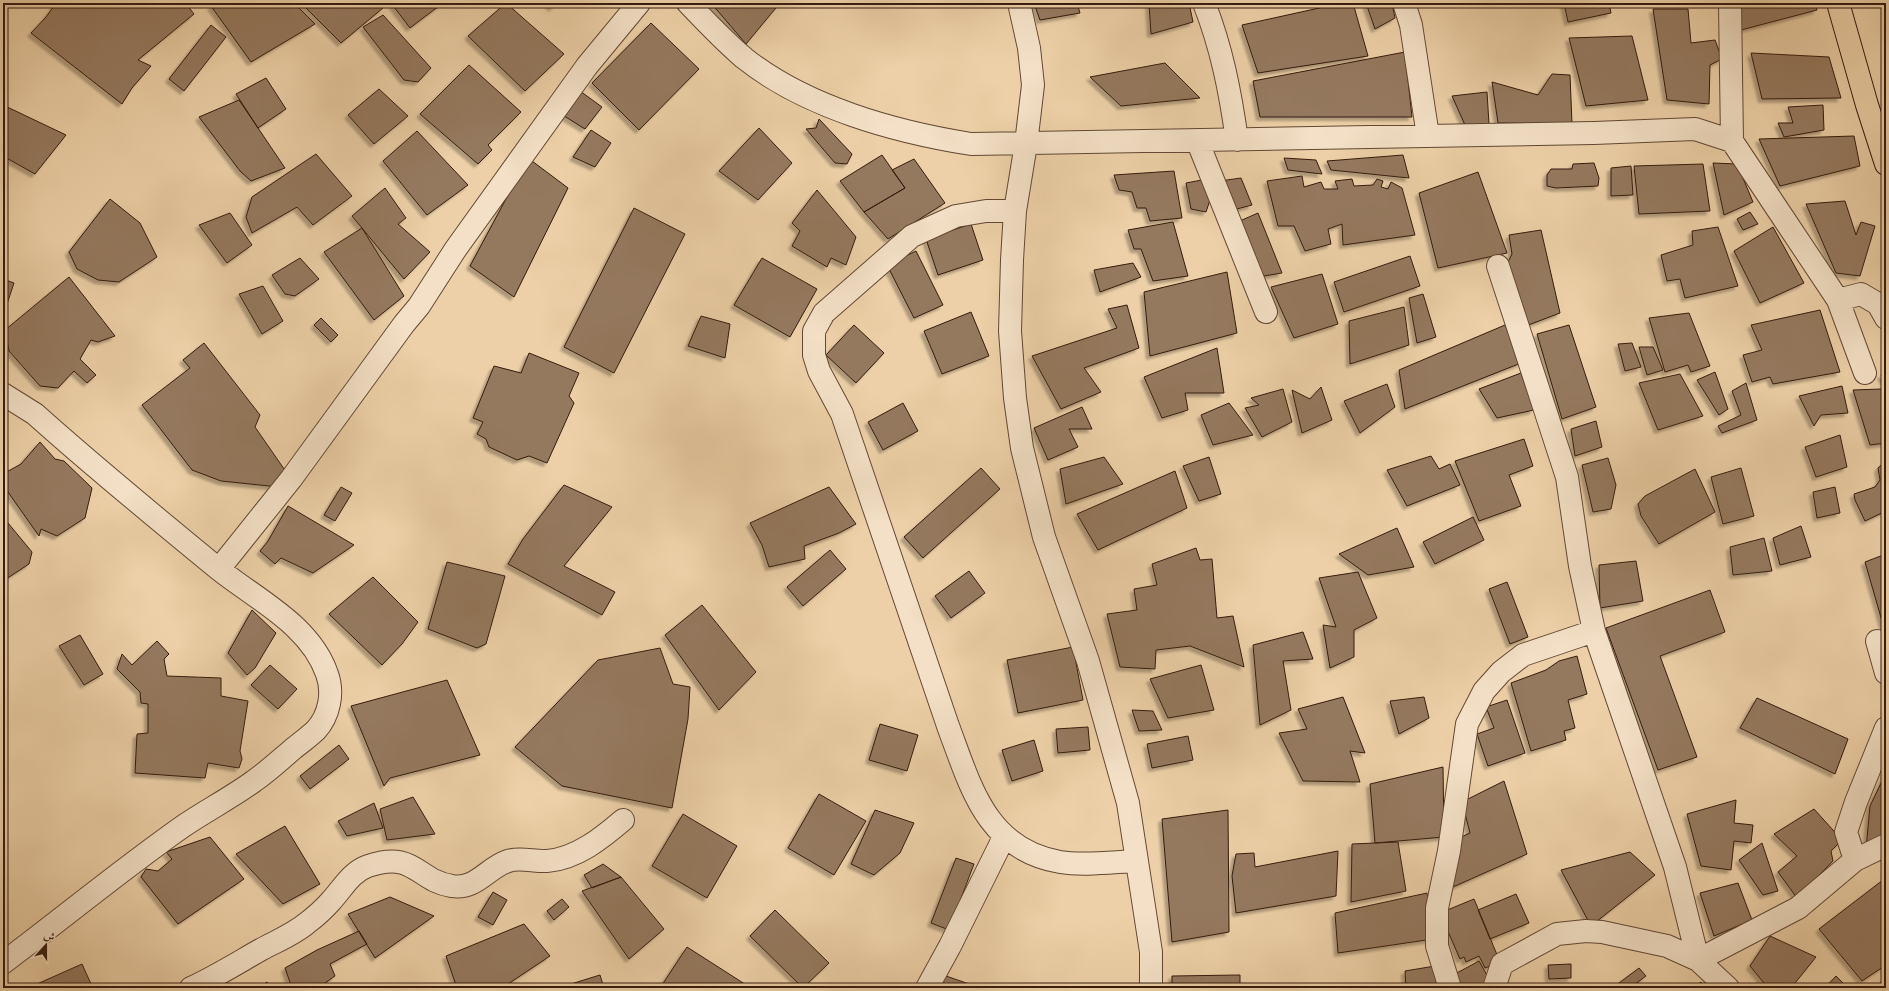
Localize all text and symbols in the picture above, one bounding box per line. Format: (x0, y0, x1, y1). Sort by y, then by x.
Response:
north arrow (26, 925, 66, 965)
text: ش (42, 928, 57, 945)

